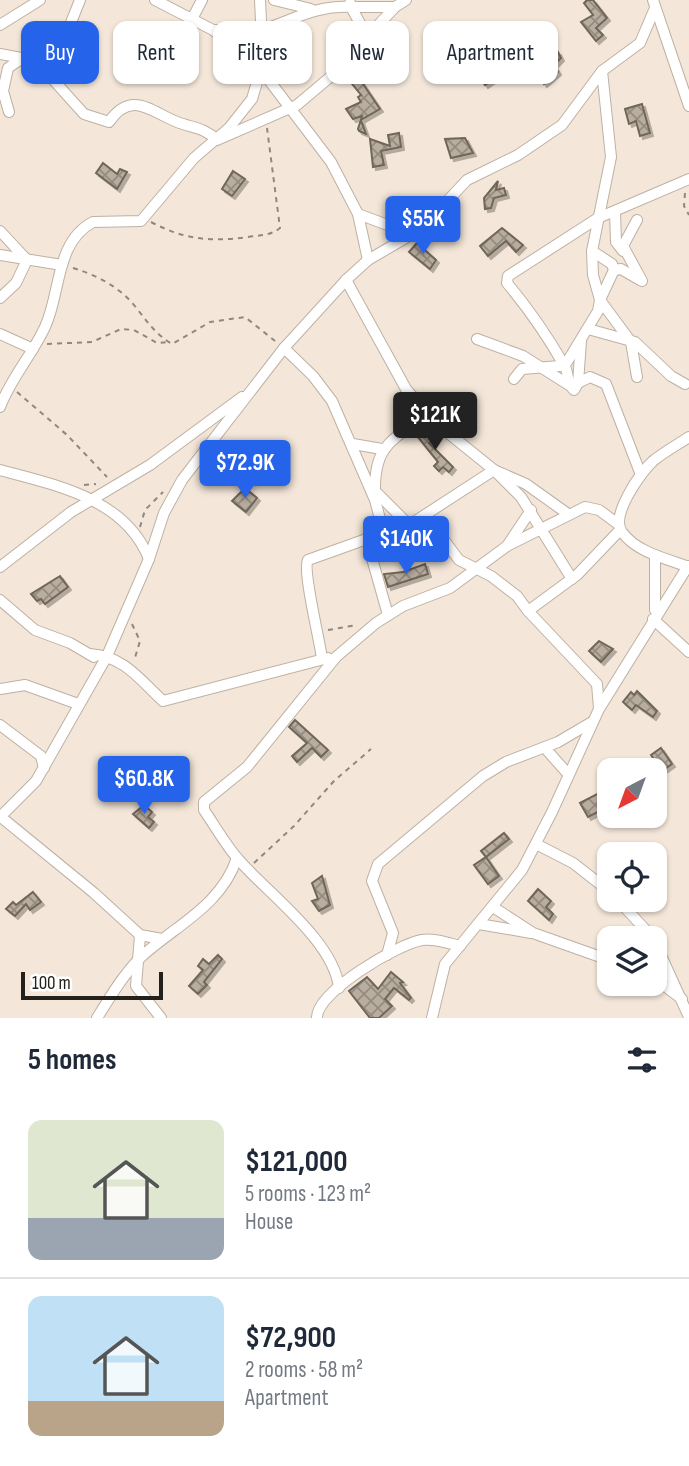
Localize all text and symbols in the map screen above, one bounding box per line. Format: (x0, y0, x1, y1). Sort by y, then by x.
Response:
chip: Buy (21, 21, 99, 84)
chip: Rent (113, 21, 199, 84)
chip: Filters (213, 21, 312, 84)
chip: New (326, 21, 409, 84)
chip: Apartment (423, 21, 558, 84)
pin: $55K (382, 196, 464, 256)
text: $55K (401, 205, 445, 233)
pin: $121K (386, 392, 484, 452)
text: $121K (409, 401, 461, 429)
pin: $72.9K (188, 440, 302, 500)
text: $72.9K (216, 449, 274, 477)
pin: $140K (357, 516, 455, 576)
text: $140K (379, 525, 433, 553)
pin: $60.8K (87, 756, 201, 816)
north arrow (597, 758, 667, 828)
map controls (597, 758, 667, 996)
text: $60.8K (114, 765, 174, 793)
button: locate (597, 842, 667, 912)
button: layers (597, 926, 667, 996)
scale bar (21, 969, 163, 1001)
text: 100 m (32, 972, 71, 995)
icon: filters (623, 1041, 661, 1079)
text: 5 homes (28, 1042, 117, 1078)
text: $121,000 (245, 1144, 348, 1180)
icon: home (84, 1148, 168, 1232)
text: 5 rooms · 123 m² (245, 1180, 371, 1208)
text: House (245, 1208, 293, 1236)
text: $72,900 (245, 1320, 336, 1356)
icon: home (84, 1324, 168, 1408)
text: 2 rooms · 58 m² (245, 1356, 363, 1384)
text: Apartment (245, 1384, 329, 1412)

